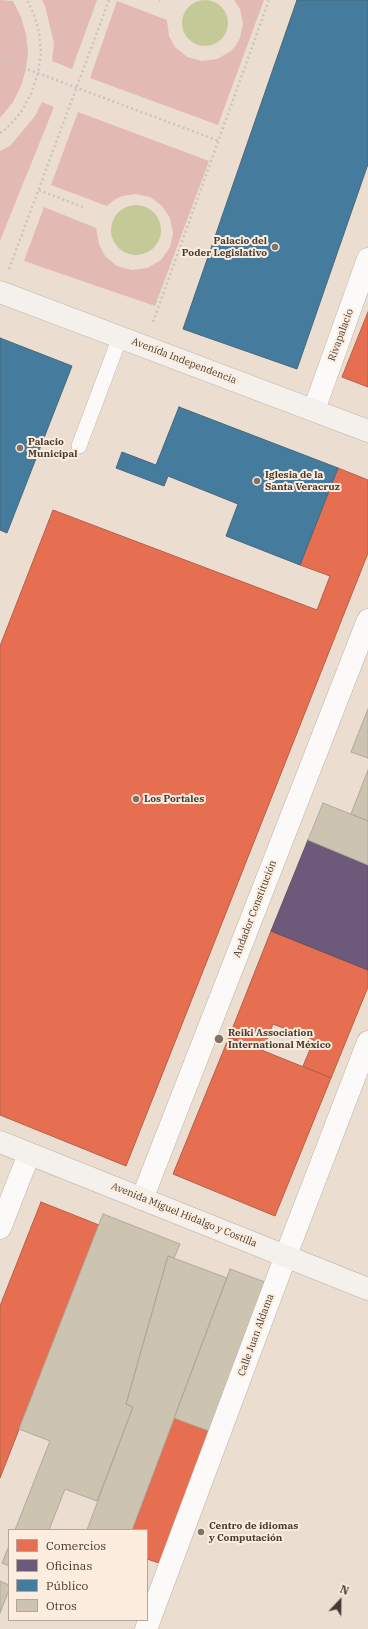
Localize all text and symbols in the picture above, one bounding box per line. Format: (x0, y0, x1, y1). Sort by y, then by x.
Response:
place label: Palacio del Poder Legislativo (182, 235, 267, 258)
marker: Palacio del Poder Legislativo (270, 242, 280, 252)
street label: Rivapalacio (326, 307, 356, 363)
street label: Avenida Independencia (130, 335, 238, 387)
place label: Palacio Municipal (28, 436, 77, 460)
marker: Palacio Municipal (15, 443, 25, 453)
place label: Iglesia de la Santa Veracruz (265, 469, 340, 492)
marker: Iglesia de la Santa Veracruz (252, 476, 262, 486)
place label: Los Portales (144, 793, 204, 805)
marker: Los Portales (131, 794, 141, 804)
street label: Andador Constitución (231, 859, 279, 959)
place label: Reiki Association International México (228, 1027, 331, 1050)
marker: Reiki Association International México (213, 1033, 225, 1045)
street label: Avenida Miguel Hidalgo y Costilla (109, 1180, 259, 1250)
street label: Calle Juan Aldama (236, 1292, 276, 1378)
place label: Centro de idiomas y Computación (209, 1520, 298, 1544)
marker: Centro de idiomas y Computación (196, 1527, 206, 1537)
legend (8, 1529, 148, 1621)
text: Comercios (46, 1538, 106, 1553)
text: Oficinas (46, 1558, 92, 1573)
text: Público (46, 1578, 88, 1593)
north arrow (320, 1581, 360, 1621)
text: N (338, 1582, 351, 1598)
text: Otros (46, 1598, 77, 1613)

